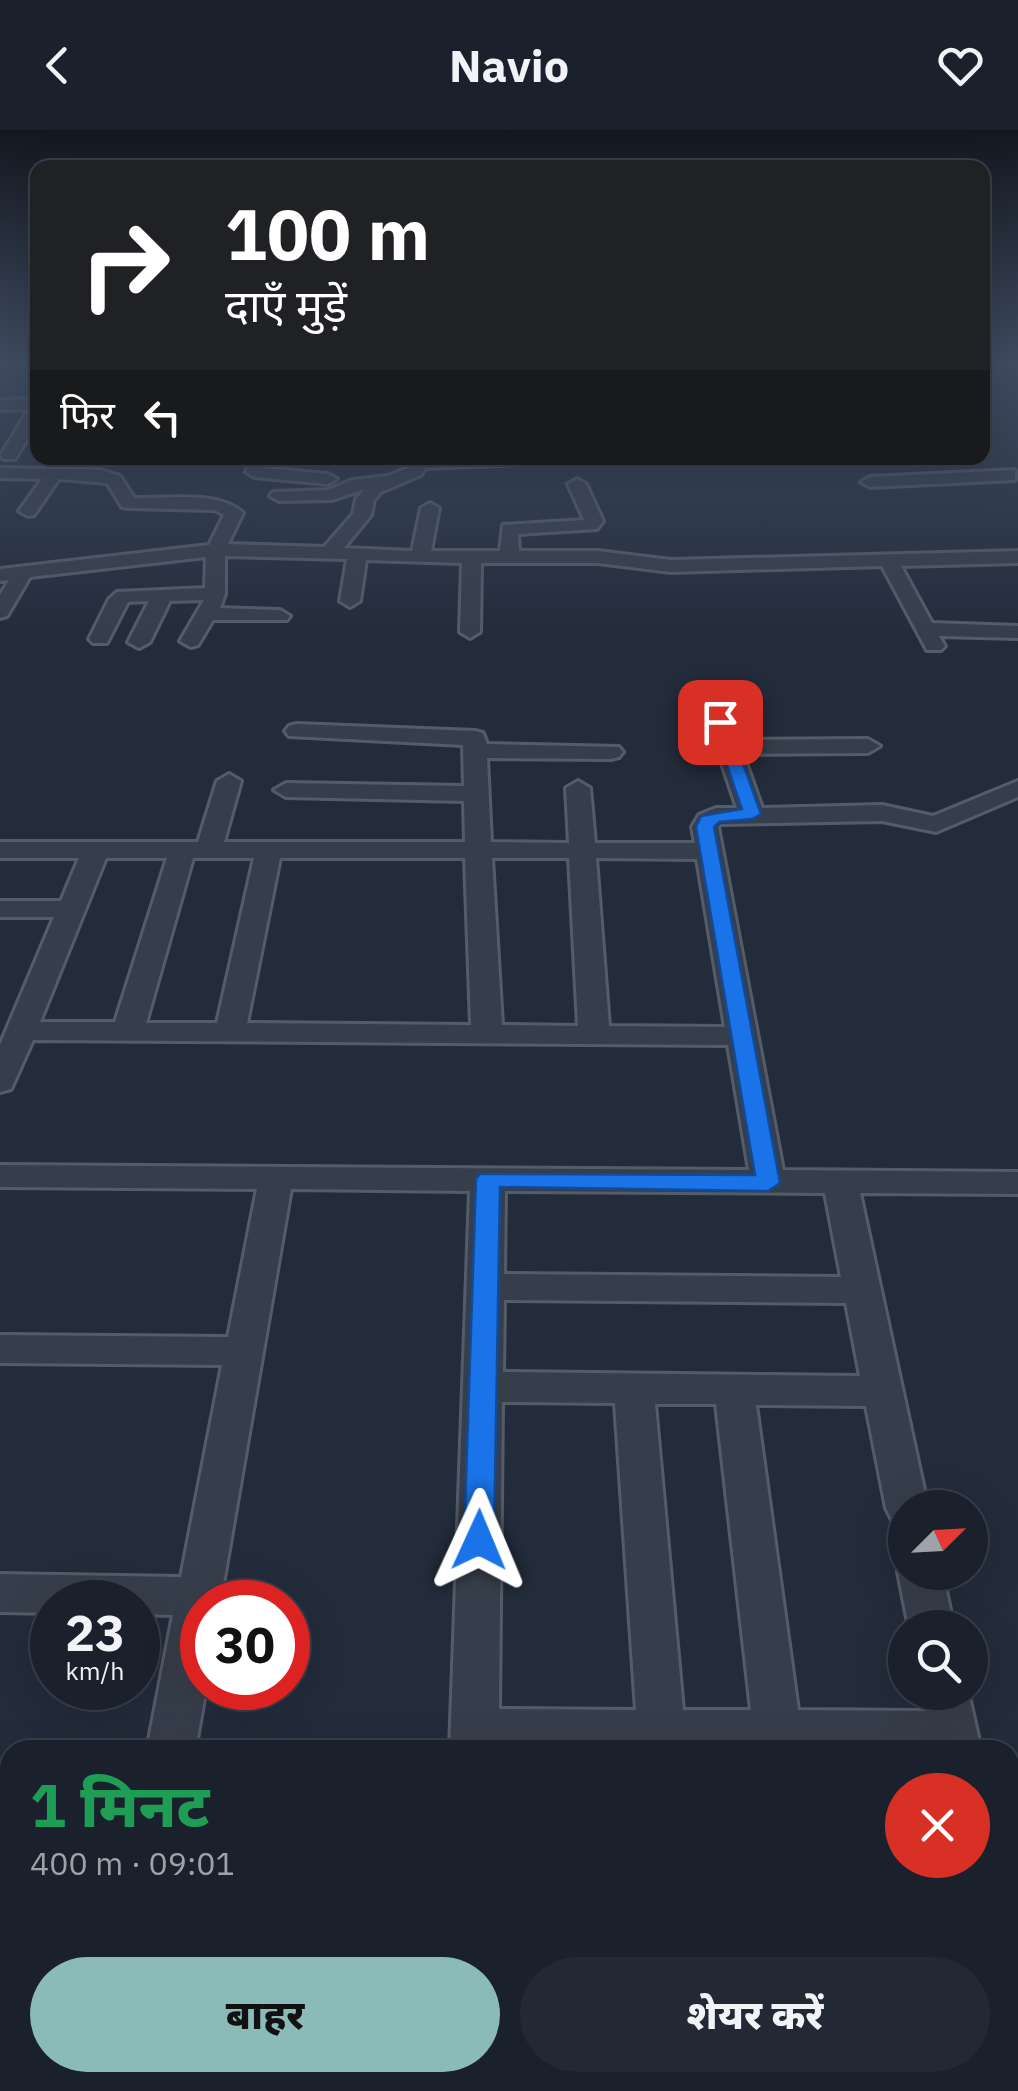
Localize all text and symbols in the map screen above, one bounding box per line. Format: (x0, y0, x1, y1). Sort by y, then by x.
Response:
text: Navio (449, 36, 569, 94)
icon: back (30, 38, 85, 93)
icon: heart (933, 38, 988, 93)
text: 100 m (225, 188, 430, 279)
icon: right (60, 200, 190, 330)
text: दाएँ मुड़ें (225, 276, 347, 334)
text: फिर (60, 390, 115, 439)
icon: left (135, 390, 190, 445)
pin (678, 680, 763, 765)
icon: arrive (693, 695, 748, 750)
position arrow (427, 1488, 531, 1592)
north arrow (888, 1490, 988, 1590)
map controls (888, 1490, 988, 1710)
speed limit sign: 30 (180, 1580, 310, 1710)
text: 23 (65, 1600, 125, 1665)
button: search (888, 1610, 988, 1710)
text: km/h (66, 1654, 124, 1687)
text: 1 मिनट (30, 1765, 209, 1844)
button: close (885, 1773, 990, 1878)
text: 400 m · 09:01 (30, 1842, 235, 1884)
button: बाहर (30, 1957, 500, 2072)
button: शेयर करें (520, 1957, 990, 2072)

